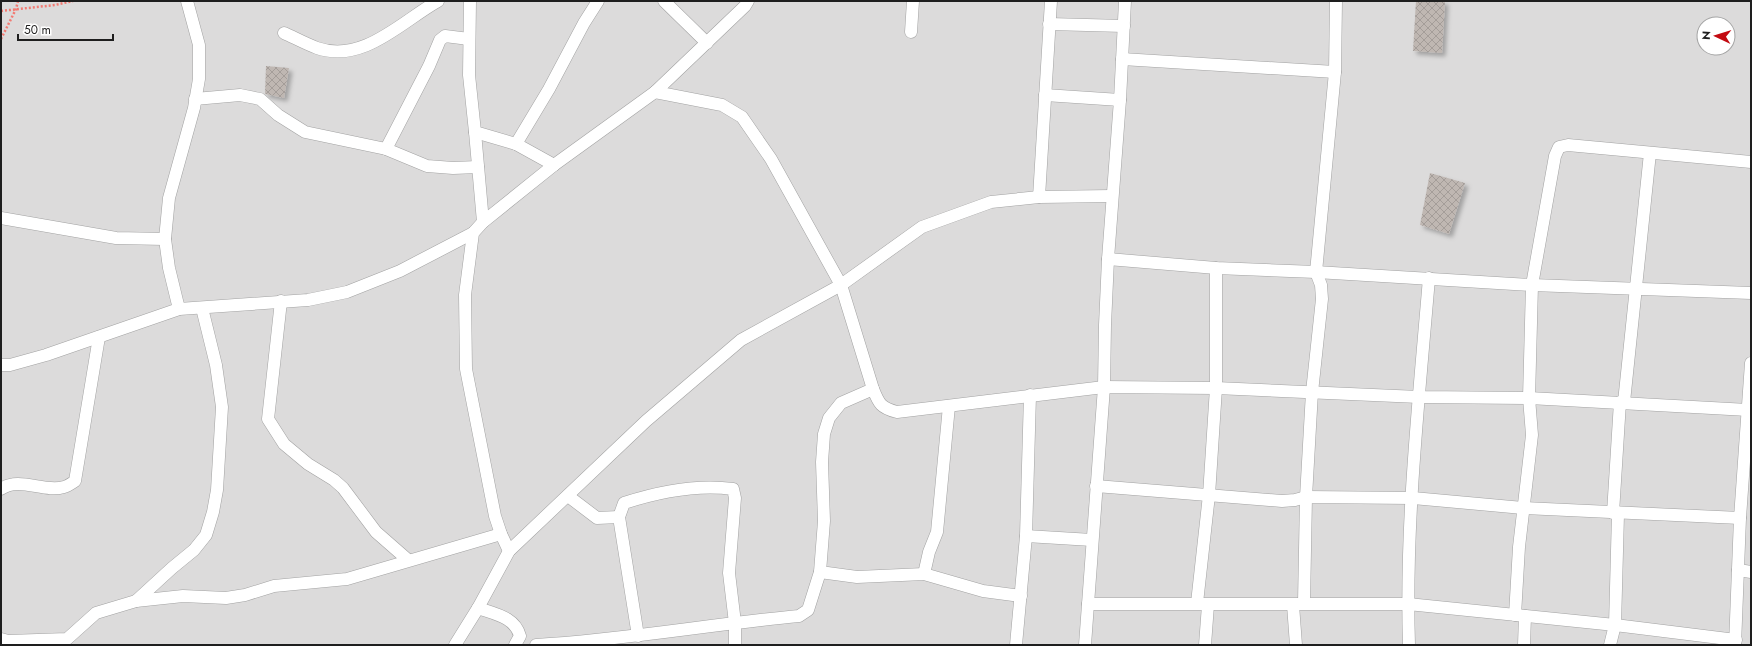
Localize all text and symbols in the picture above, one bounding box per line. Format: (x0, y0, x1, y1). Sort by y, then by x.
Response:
scale bar (18, 16, 113, 42)
north arrow (1696, 16, 1736, 56)
text: 50 m (24, 21, 51, 39)
text: N (1698, 30, 1714, 40)

